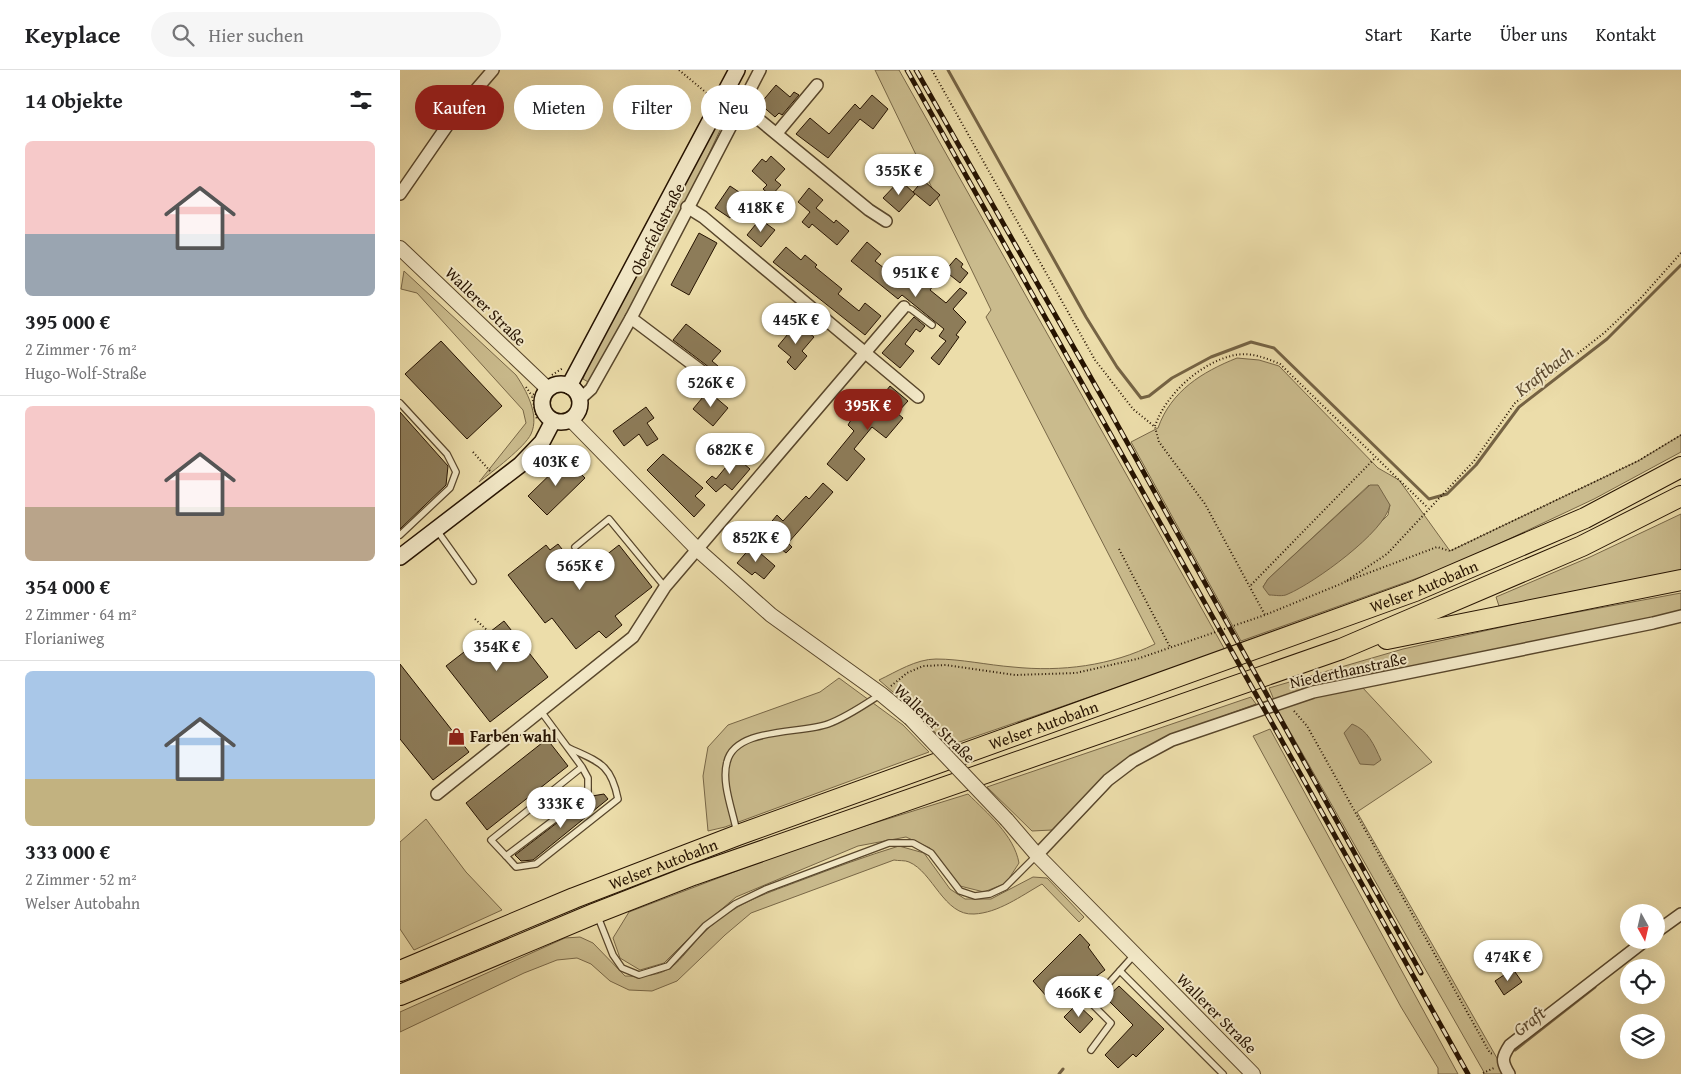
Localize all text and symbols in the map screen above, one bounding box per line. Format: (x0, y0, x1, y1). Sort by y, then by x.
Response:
search box (151, 12, 501, 57)
text: Keyplace (25, 17, 121, 52)
icon: search (169, 21, 197, 49)
text: Hier suchen (209, 21, 304, 49)
text: Start (1365, 21, 1402, 48)
text: Karte (1430, 21, 1472, 48)
text: Über uns (1500, 21, 1568, 48)
text: Kontakt (1596, 21, 1656, 48)
text: 14 Objekte (25, 85, 123, 116)
chip: Kaufen (415, 85, 504, 130)
chip: Mieten (514, 85, 603, 130)
chip: Filter (613, 85, 691, 130)
chip: Neu (701, 85, 766, 130)
icon: filters (347, 86, 375, 114)
pin: 355K € (858, 154, 940, 196)
text: 355K € (876, 158, 922, 182)
icon: home (155, 173, 245, 263)
street label: Oberfeldstraße (623, 179, 691, 279)
pin: 418K € (720, 190, 802, 233)
text: 418K € (738, 195, 784, 219)
pin: 951K € (875, 256, 957, 298)
text: 951K € (893, 260, 939, 284)
street label: Wallerer Straße (440, 261, 532, 351)
pin: 445K € (755, 302, 837, 345)
text: 395 000 € (25, 306, 110, 337)
text: 445K € (773, 307, 819, 331)
text: 2 Zimmer · 76 m² (25, 337, 137, 361)
water label: Kraftbach (1508, 339, 1579, 403)
text: Hugo-Wolf-Straße (25, 361, 147, 385)
pin: 526K € (670, 366, 752, 408)
text: 526K € (688, 370, 734, 394)
pin: 395K € (827, 388, 909, 431)
text: 395K € (845, 393, 891, 417)
pin: 682K € (689, 432, 771, 475)
text: 682K € (707, 437, 753, 461)
icon: home (155, 439, 245, 529)
pin: 403K € (515, 444, 597, 487)
text: 403K € (533, 449, 579, 473)
pin: 852K € (715, 520, 797, 563)
text: 852K € (733, 525, 779, 549)
pin: 565K € (539, 548, 621, 591)
text: 565K € (557, 553, 603, 577)
street label: Welser Autobahn (1366, 553, 1482, 618)
text: 354 000 € (25, 571, 110, 602)
text: 2 Zimmer · 64 m² (25, 602, 137, 626)
text: Florianiweg (25, 626, 104, 650)
pin: 354K € (456, 630, 538, 672)
text: 354K € (474, 634, 520, 658)
street label: Niederthanstraße (1287, 646, 1409, 694)
street label: Wallerer Straße (889, 678, 981, 768)
street label: Welser Autobahn (985, 694, 1102, 756)
icon: home (155, 704, 245, 794)
place label: Farben wahl (470, 724, 557, 748)
shop icon: Farben wahl (446, 726, 466, 746)
pin: 333K € (520, 786, 602, 829)
text: 333K € (538, 791, 584, 815)
street label: Welser Autobahn (605, 832, 721, 896)
text: 333 000 € (25, 836, 110, 867)
text: 2 Zimmer · 52 m² (25, 867, 137, 891)
text: Welser Autobahn (25, 891, 140, 915)
north arrow (1620, 904, 1665, 949)
map controls (1620, 904, 1665, 1059)
pin: 474K € (1467, 940, 1549, 982)
text: 474K € (1485, 944, 1531, 968)
button: locate (1620, 959, 1665, 1004)
street label: Wallerer Straße (1171, 967, 1263, 1059)
pin: 466K € (1038, 976, 1120, 1018)
text: 466K € (1056, 980, 1102, 1004)
water label: Graft (1507, 999, 1551, 1042)
button: layers (1620, 1014, 1665, 1059)

